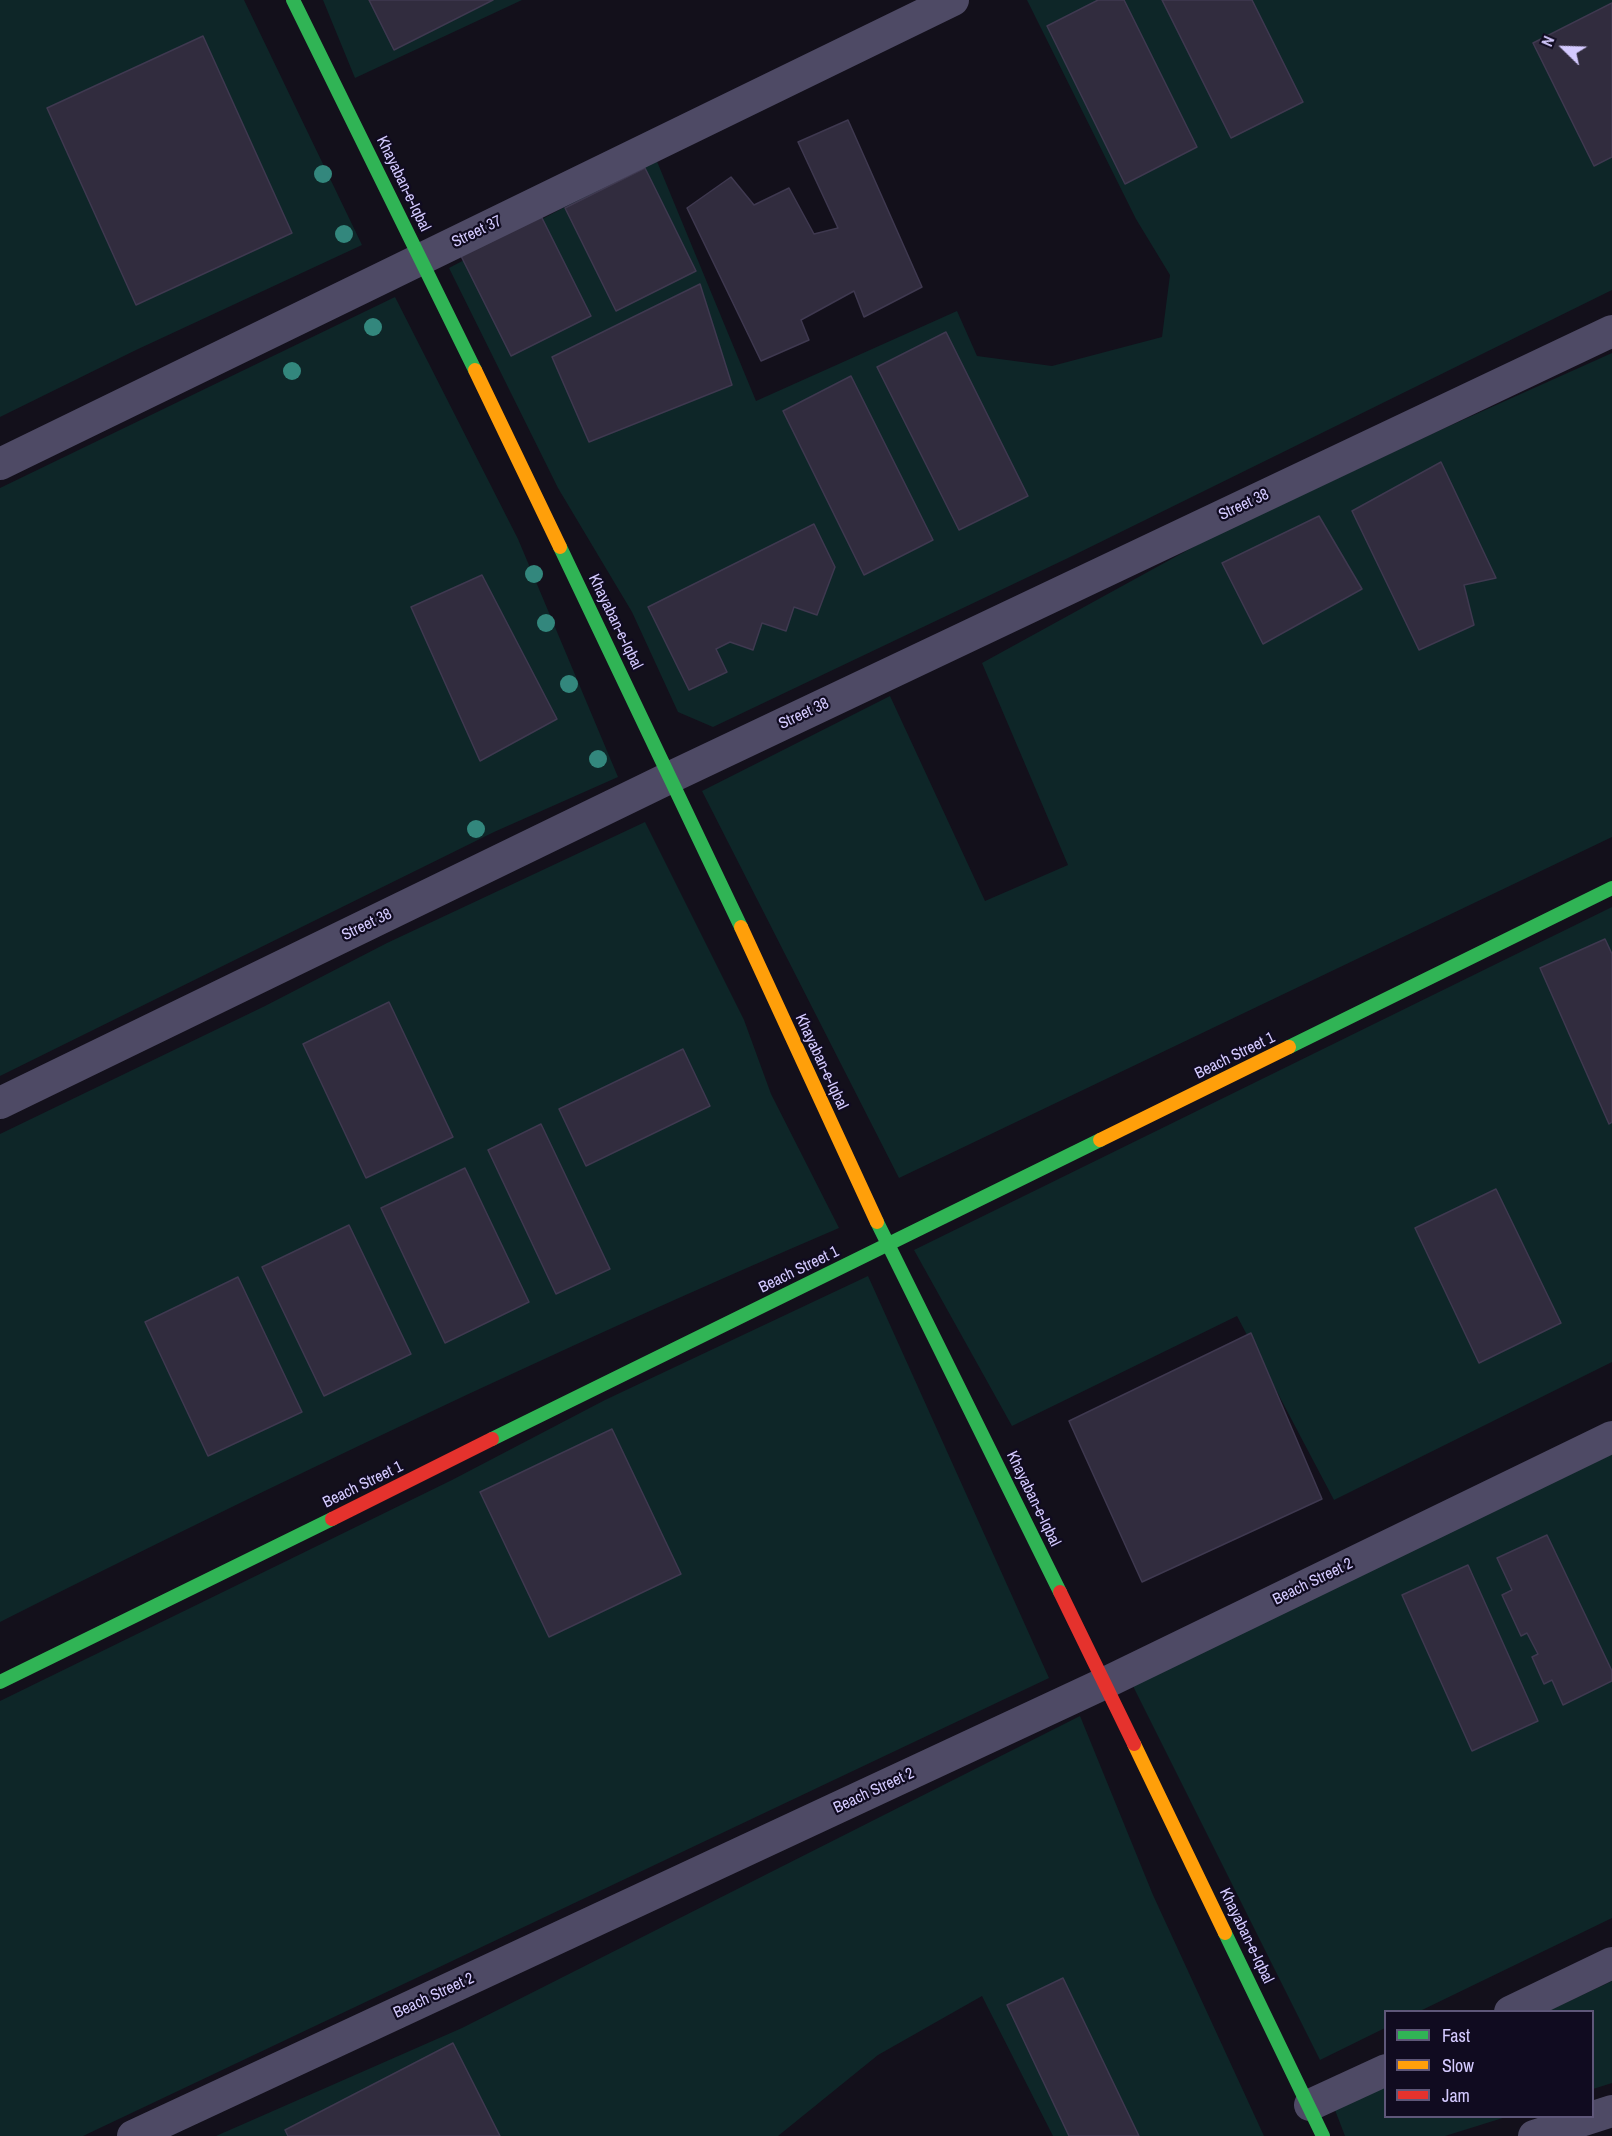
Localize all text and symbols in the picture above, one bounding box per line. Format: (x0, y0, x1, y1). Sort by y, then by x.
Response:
north arrow (1534, 18, 1594, 78)
text: N (1535, 32, 1559, 50)
street label: Khayaban-e-Iqbal (372, 133, 434, 235)
street label: Street 37 (449, 212, 505, 252)
street label: Street 38 (1216, 485, 1272, 525)
street label: Khayaban-e-Iqbal (584, 571, 646, 673)
street label: Street 38 (776, 694, 832, 734)
street label: Street 38 (339, 905, 395, 945)
street label: Khayaban-e-Iqbal (790, 1011, 852, 1113)
street label: Beach Street 1 (1192, 1028, 1278, 1084)
street label: Beach Street 1 (756, 1242, 842, 1298)
street label: Khayaban-e-Iqbal (1002, 1448, 1064, 1550)
street label: Beach Street 1 (320, 1457, 406, 1513)
street label: Beach Street 2 (1270, 1554, 1356, 1610)
street label: Beach Street 2 (831, 1764, 917, 1818)
street label: Khayaban-e-Iqbal (1215, 1885, 1277, 1987)
street label: Beach Street 2 (391, 1969, 477, 2023)
legend (1384, 2010, 1594, 2118)
text: Fast (1442, 2023, 1470, 2048)
text: Slow (1442, 2053, 1474, 2078)
text: Jam (1442, 2083, 1470, 2108)

